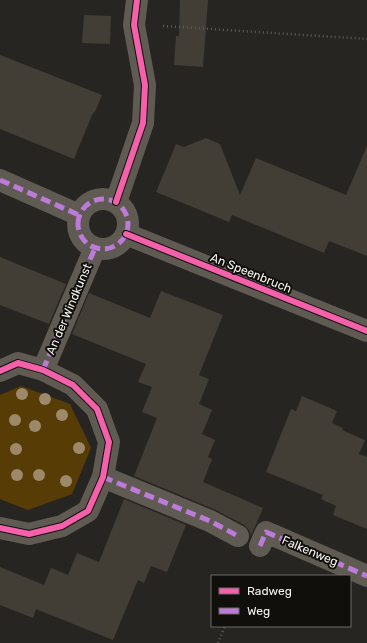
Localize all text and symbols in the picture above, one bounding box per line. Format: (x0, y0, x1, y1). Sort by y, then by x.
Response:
street label: An Speenbruch (208, 250, 294, 296)
street label: An der Windkunst (43, 261, 95, 357)
street label: Falkenweg (280, 533, 340, 569)
legend (211, 575, 351, 627)
text: Radweg (247, 584, 292, 598)
text: Weg (247, 604, 270, 618)

